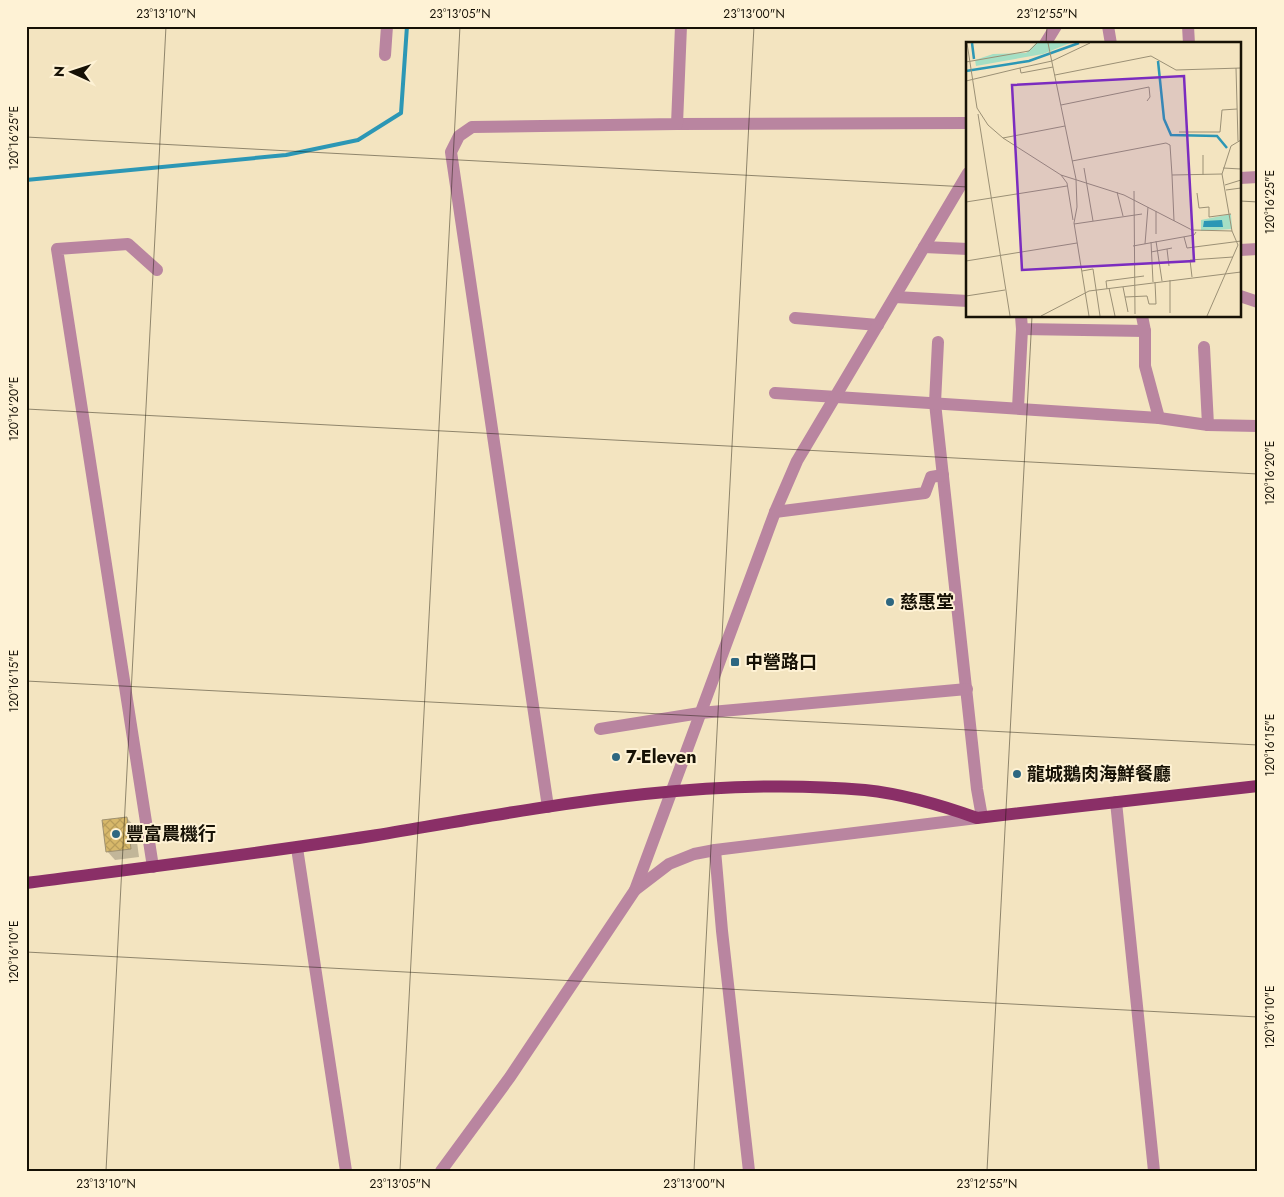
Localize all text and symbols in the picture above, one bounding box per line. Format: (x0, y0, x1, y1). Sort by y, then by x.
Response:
text: 23°13'10"N (136, 5, 196, 23)
text: 23°13'05"N (430, 5, 490, 23)
text: 23°13'00"N (723, 5, 785, 23)
text: 23°12'55"N (1017, 5, 1077, 23)
inset map (966, 42, 1242, 318)
north arrow (48, 48, 98, 98)
text: N (49, 65, 69, 77)
text: 120°16'25"E (5, 106, 23, 170)
text: 120°16'25"E (1261, 170, 1279, 234)
text: 120°16'20"E (5, 377, 23, 441)
text: 120°16'20"E (1261, 441, 1279, 505)
place label: 慈惠堂 (900, 589, 954, 615)
marker: 慈惠堂 (884, 596, 896, 608)
place label: 中營路口 (745, 649, 817, 675)
text: 120°16'15"E (5, 650, 23, 712)
marker: 中營路口 (729, 656, 741, 668)
text: 120°16'15"E (1261, 714, 1279, 776)
place label: 7-Eleven (626, 744, 697, 770)
marker: 7-Eleven (610, 751, 622, 763)
place label: 龍城鵝肉海鮮餐廳 (1027, 761, 1171, 787)
marker: 龍城鵝肉海鮮餐廳 (1011, 768, 1023, 780)
place label: 豐富農機行 (126, 821, 216, 847)
marker: 豐富農機行 (110, 828, 122, 840)
text: 120°16'10"E (5, 920, 23, 984)
text: 120°16'10"E (1261, 985, 1279, 1049)
text: 23°13'10"N (76, 1175, 136, 1193)
text: 23°13'05"N (370, 1175, 430, 1193)
text: 23°13'00"N (663, 1175, 725, 1193)
text: 23°12'55"N (957, 1175, 1017, 1193)

